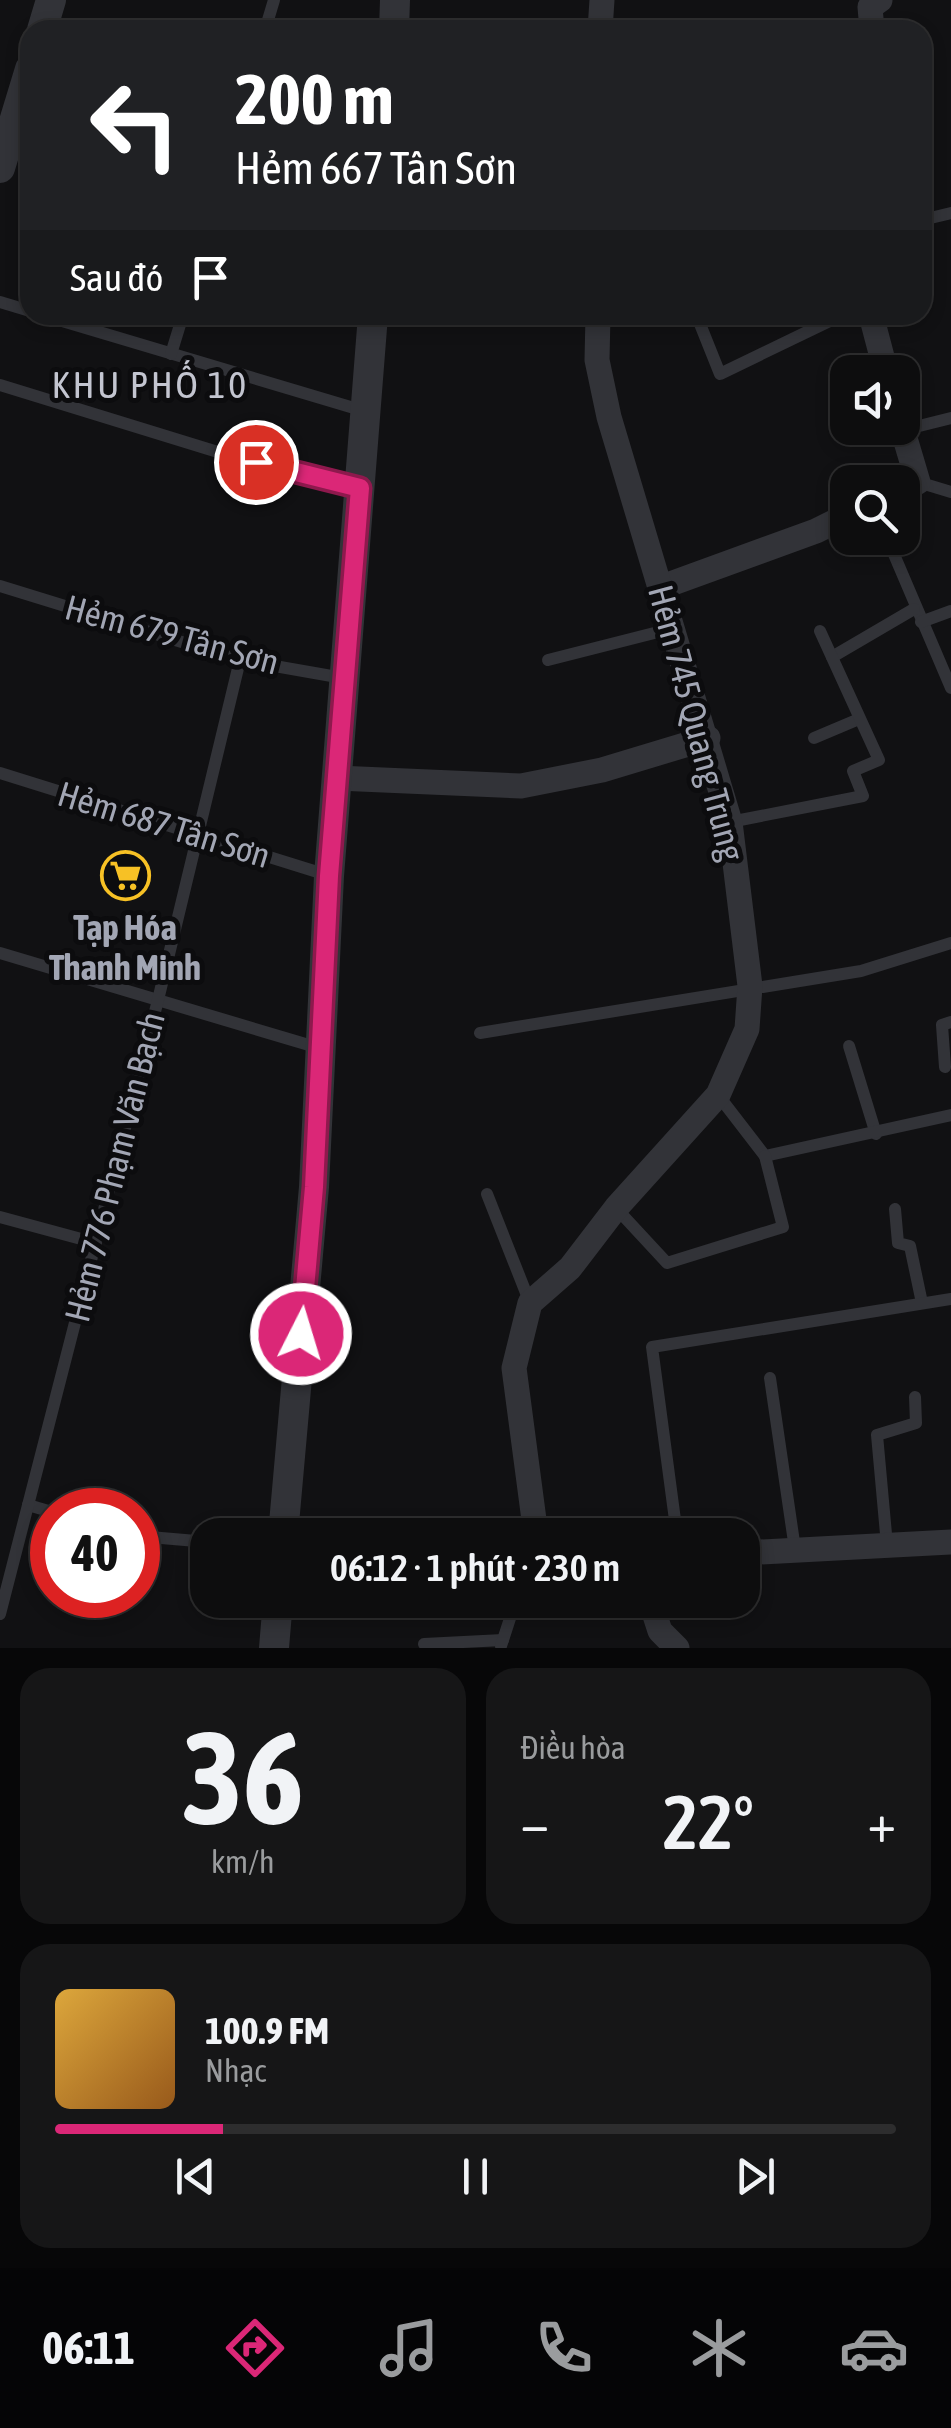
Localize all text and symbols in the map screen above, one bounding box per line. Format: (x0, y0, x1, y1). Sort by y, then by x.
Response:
text: 200 m (235, 59, 394, 139)
icon: left (70, 60, 200, 190)
text: Hẻm 667 Tân Sơn (235, 142, 517, 194)
icon: arrive (183, 250, 238, 305)
text: Sau đó (70, 256, 163, 299)
map controls (830, 355, 920, 555)
button: sound (830, 355, 920, 445)
district label: KHU PHỐ 10 (51, 360, 249, 406)
pin (214, 420, 299, 505)
icon: arrive (229, 435, 284, 490)
button: search (830, 465, 920, 555)
street label: Hẻm 745 Quang Trung (641, 581, 753, 865)
street label: Hẻm 679 Tân Sơn (61, 586, 283, 682)
street label: Hẻm 687 Tân Sơn (54, 773, 275, 875)
supermarket icon: Tạp Hóa Thanh Minh (99, 850, 151, 902)
place label: Tạp Hóa Thanh Minh (49, 907, 201, 987)
street label: Hẻm 776 Phạm Văn Bạch (56, 1008, 172, 1326)
position arrow (249, 1282, 353, 1386)
speed limit sign: 40 (30, 1488, 160, 1618)
text: 06:12 · 1 phút · 230 m (330, 1546, 620, 1589)
text: 36 (182, 1703, 304, 1852)
text: Điều hòa (521, 1729, 626, 1766)
text: 22° (663, 1779, 754, 1865)
text: − (521, 1791, 549, 1854)
text: + (867, 1791, 896, 1854)
text: km/h (211, 1843, 274, 1880)
text: 100.9 FM (205, 2009, 329, 2052)
text: Nhạc (205, 2052, 266, 2089)
icon: previous (168, 2149, 223, 2204)
icon: pause (448, 2149, 503, 2204)
icon: next (728, 2149, 783, 2204)
icon: directions (220, 2313, 290, 2383)
icon: music (374, 2313, 444, 2383)
icon: phone (529, 2313, 599, 2383)
icon: climate (684, 2313, 754, 2383)
icon: car (839, 2313, 909, 2383)
text: 06:11 (42, 2322, 135, 2374)

